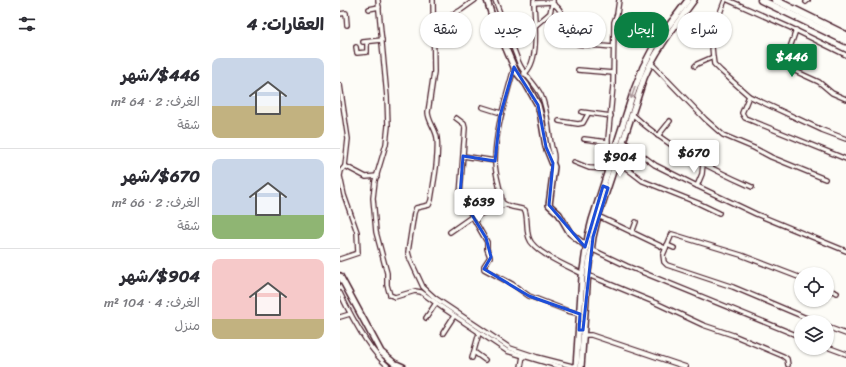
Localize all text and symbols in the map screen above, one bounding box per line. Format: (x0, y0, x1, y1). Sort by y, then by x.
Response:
text: العقارات: 4 (247, 9, 324, 39)
chip: شقة (420, 12, 472, 48)
chip: جديد (480, 12, 536, 48)
chip: تصفية (544, 12, 606, 48)
chip: إيجار (614, 12, 669, 48)
chip: شراء (677, 12, 732, 48)
icon: filters (16, 13, 38, 35)
pin: $446 (768, 44, 816, 78)
text: $446 (776, 45, 808, 68)
text: $446/شهر (121, 60, 200, 90)
icon: home (244, 74, 292, 122)
one-way arrow (629, 86, 636, 99)
text: الغرف: 2 · 64 m² (111, 90, 200, 113)
text: شقة (177, 113, 200, 136)
pin: $670 (670, 140, 718, 174)
text: $670 (678, 141, 710, 164)
pin: $904 (596, 144, 644, 178)
text: $904 (603, 145, 637, 168)
text: $670/شهر (122, 161, 200, 191)
icon: home (244, 175, 292, 223)
pin: $639 (455, 189, 503, 223)
text: $639 (463, 190, 495, 213)
text: الغرف: 2 · 66 m² (112, 191, 200, 214)
text: شقة (177, 214, 200, 237)
text: $904/شهر (120, 261, 200, 291)
map controls (794, 267, 834, 355)
button: locate (794, 267, 834, 307)
icon: home (244, 275, 292, 323)
text: الغرف: 4 · 104 m² (104, 291, 200, 314)
text: منزل (174, 314, 200, 337)
button: layers (794, 315, 834, 355)

